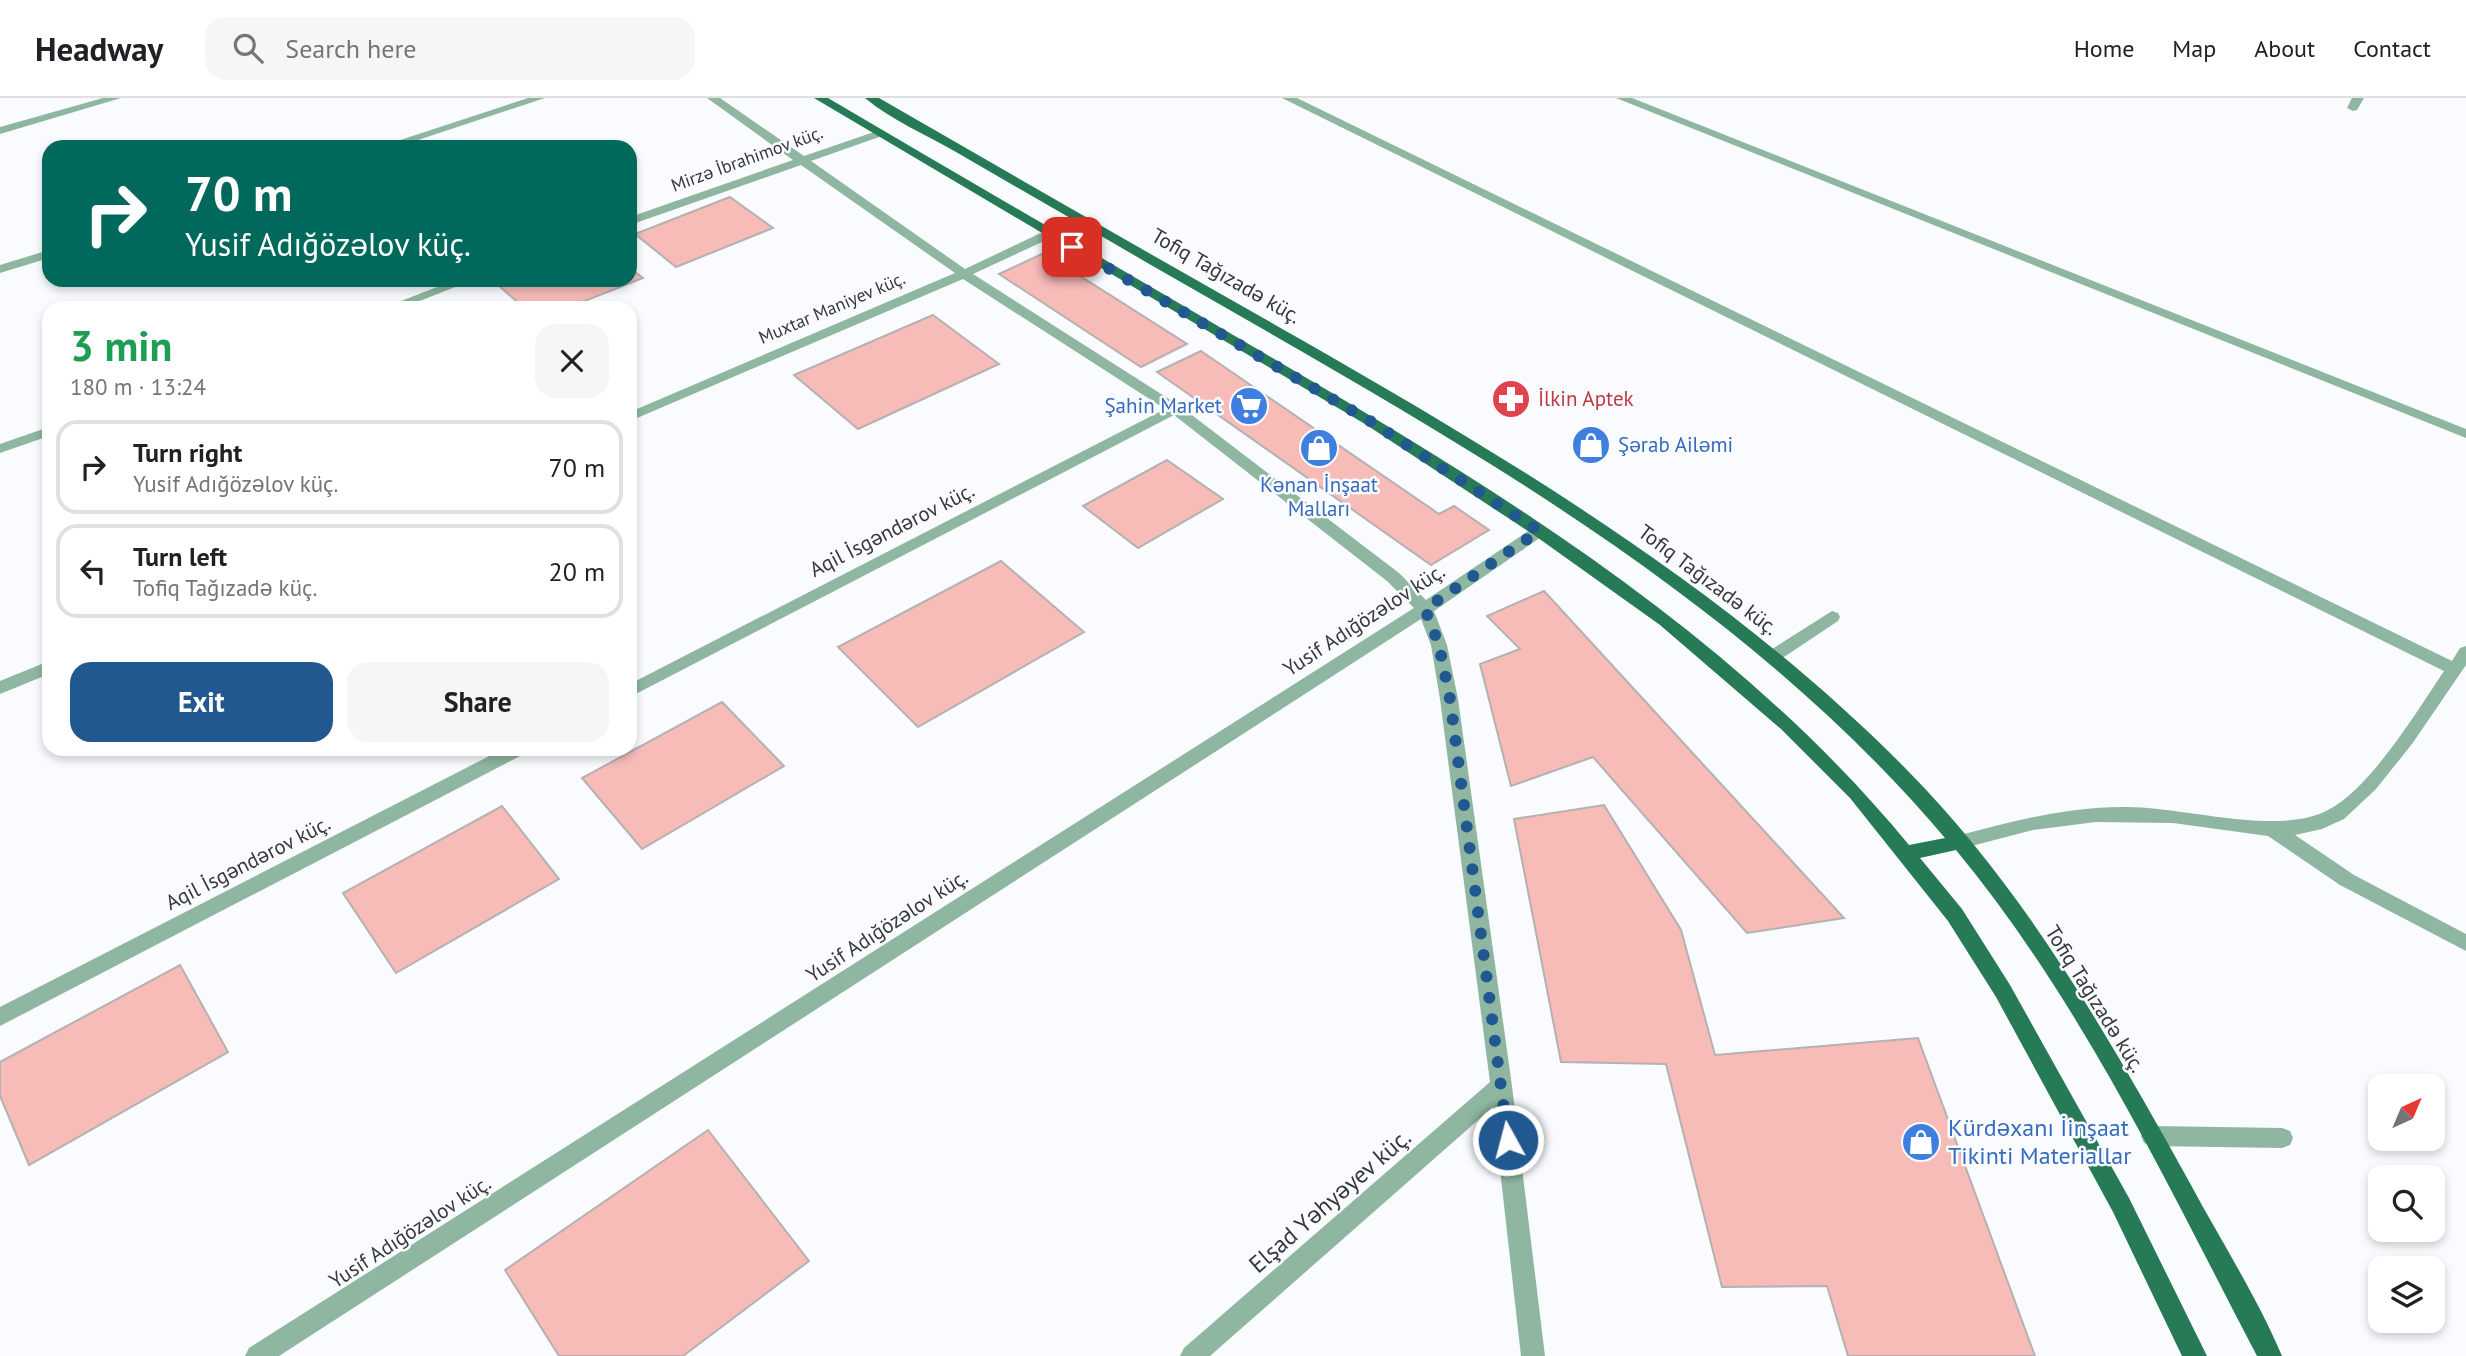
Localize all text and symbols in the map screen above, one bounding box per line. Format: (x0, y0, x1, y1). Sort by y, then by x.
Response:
search box (205, 17, 695, 80)
text: Headway (35, 27, 163, 70)
icon: search (229, 29, 267, 67)
text: Search here (285, 32, 416, 65)
text: Home (2074, 33, 2134, 64)
text: Map (2172, 33, 2216, 64)
text: About (2254, 33, 2315, 64)
text: Contact (2353, 33, 2431, 64)
street label: Mirzə İbrahimov küç. (668, 120, 826, 197)
text: 70 m (185, 161, 292, 225)
icon: right (70, 168, 161, 259)
pin (1042, 217, 1102, 277)
street label: Tofiq Tağızadə küç. (1147, 222, 1306, 329)
text: Yusif Adığözəlov küç. (185, 223, 471, 265)
icon: arrive (1053, 228, 1091, 266)
street label: Muxtar Maniyev küç. (755, 266, 909, 349)
text: 3 min (70, 318, 172, 373)
button: close (535, 324, 609, 398)
text: 180 m · 13:24 (70, 372, 206, 401)
pharmacy icon: İlkin Aptek (1490, 378, 1532, 420)
supermarket icon: Şahin Market (1228, 385, 1270, 427)
place label: İlkin Aptek (1538, 385, 1634, 412)
place label: Şahin Market (1104, 392, 1222, 419)
shop icon: Şərab Ailəmi (1570, 424, 1612, 466)
shop icon: Kənan İnşaat Malları (1298, 427, 1340, 469)
place label: Şərab Ailəmi (1618, 431, 1733, 458)
text: Turn right (133, 436, 242, 469)
icon: right (74, 448, 112, 486)
text: 70 m (549, 451, 605, 484)
text: Yusif Adığözəlov küç. (133, 469, 338, 498)
place label: Kənan İnşaat Malları (1260, 471, 1378, 522)
street label: Aqil İsgəndərov küç. (805, 476, 979, 583)
street label: Tofiq Tağızadə küç. (1633, 518, 1784, 641)
text: Turn left (133, 540, 227, 573)
icon: left (74, 552, 112, 590)
text: 20 m (549, 555, 605, 588)
street label: Yusif Adığözəlov küç. (1278, 557, 1450, 682)
text: Tofiq Tağızadə küç. (133, 573, 317, 602)
button: Exit (70, 662, 333, 742)
button: Share (347, 662, 609, 742)
street label: Aqil İsgəndərov küç. (161, 809, 335, 916)
street label: Yusif Adığözəlov küç. (801, 863, 973, 988)
street label: Tofiq Tağızadə küç. (2039, 920, 2151, 1077)
north arrow (2368, 1074, 2445, 1152)
map controls (2368, 1074, 2445, 1333)
position arrow (1471, 1103, 1545, 1177)
place label: Kürdəxanı İinşaat Tikinti Materiallar (1948, 1112, 2131, 1171)
shop icon: Kürdəxanı İinşaat Tikinti Materiallar (1900, 1121, 1942, 1163)
street label: Elşad Yəhyəyev küç. (1242, 1122, 1417, 1280)
button: search (2368, 1165, 2445, 1242)
street label: Yusif Adığözəlov küç. (324, 1169, 496, 1294)
button: layers (2368, 1256, 2445, 1333)

